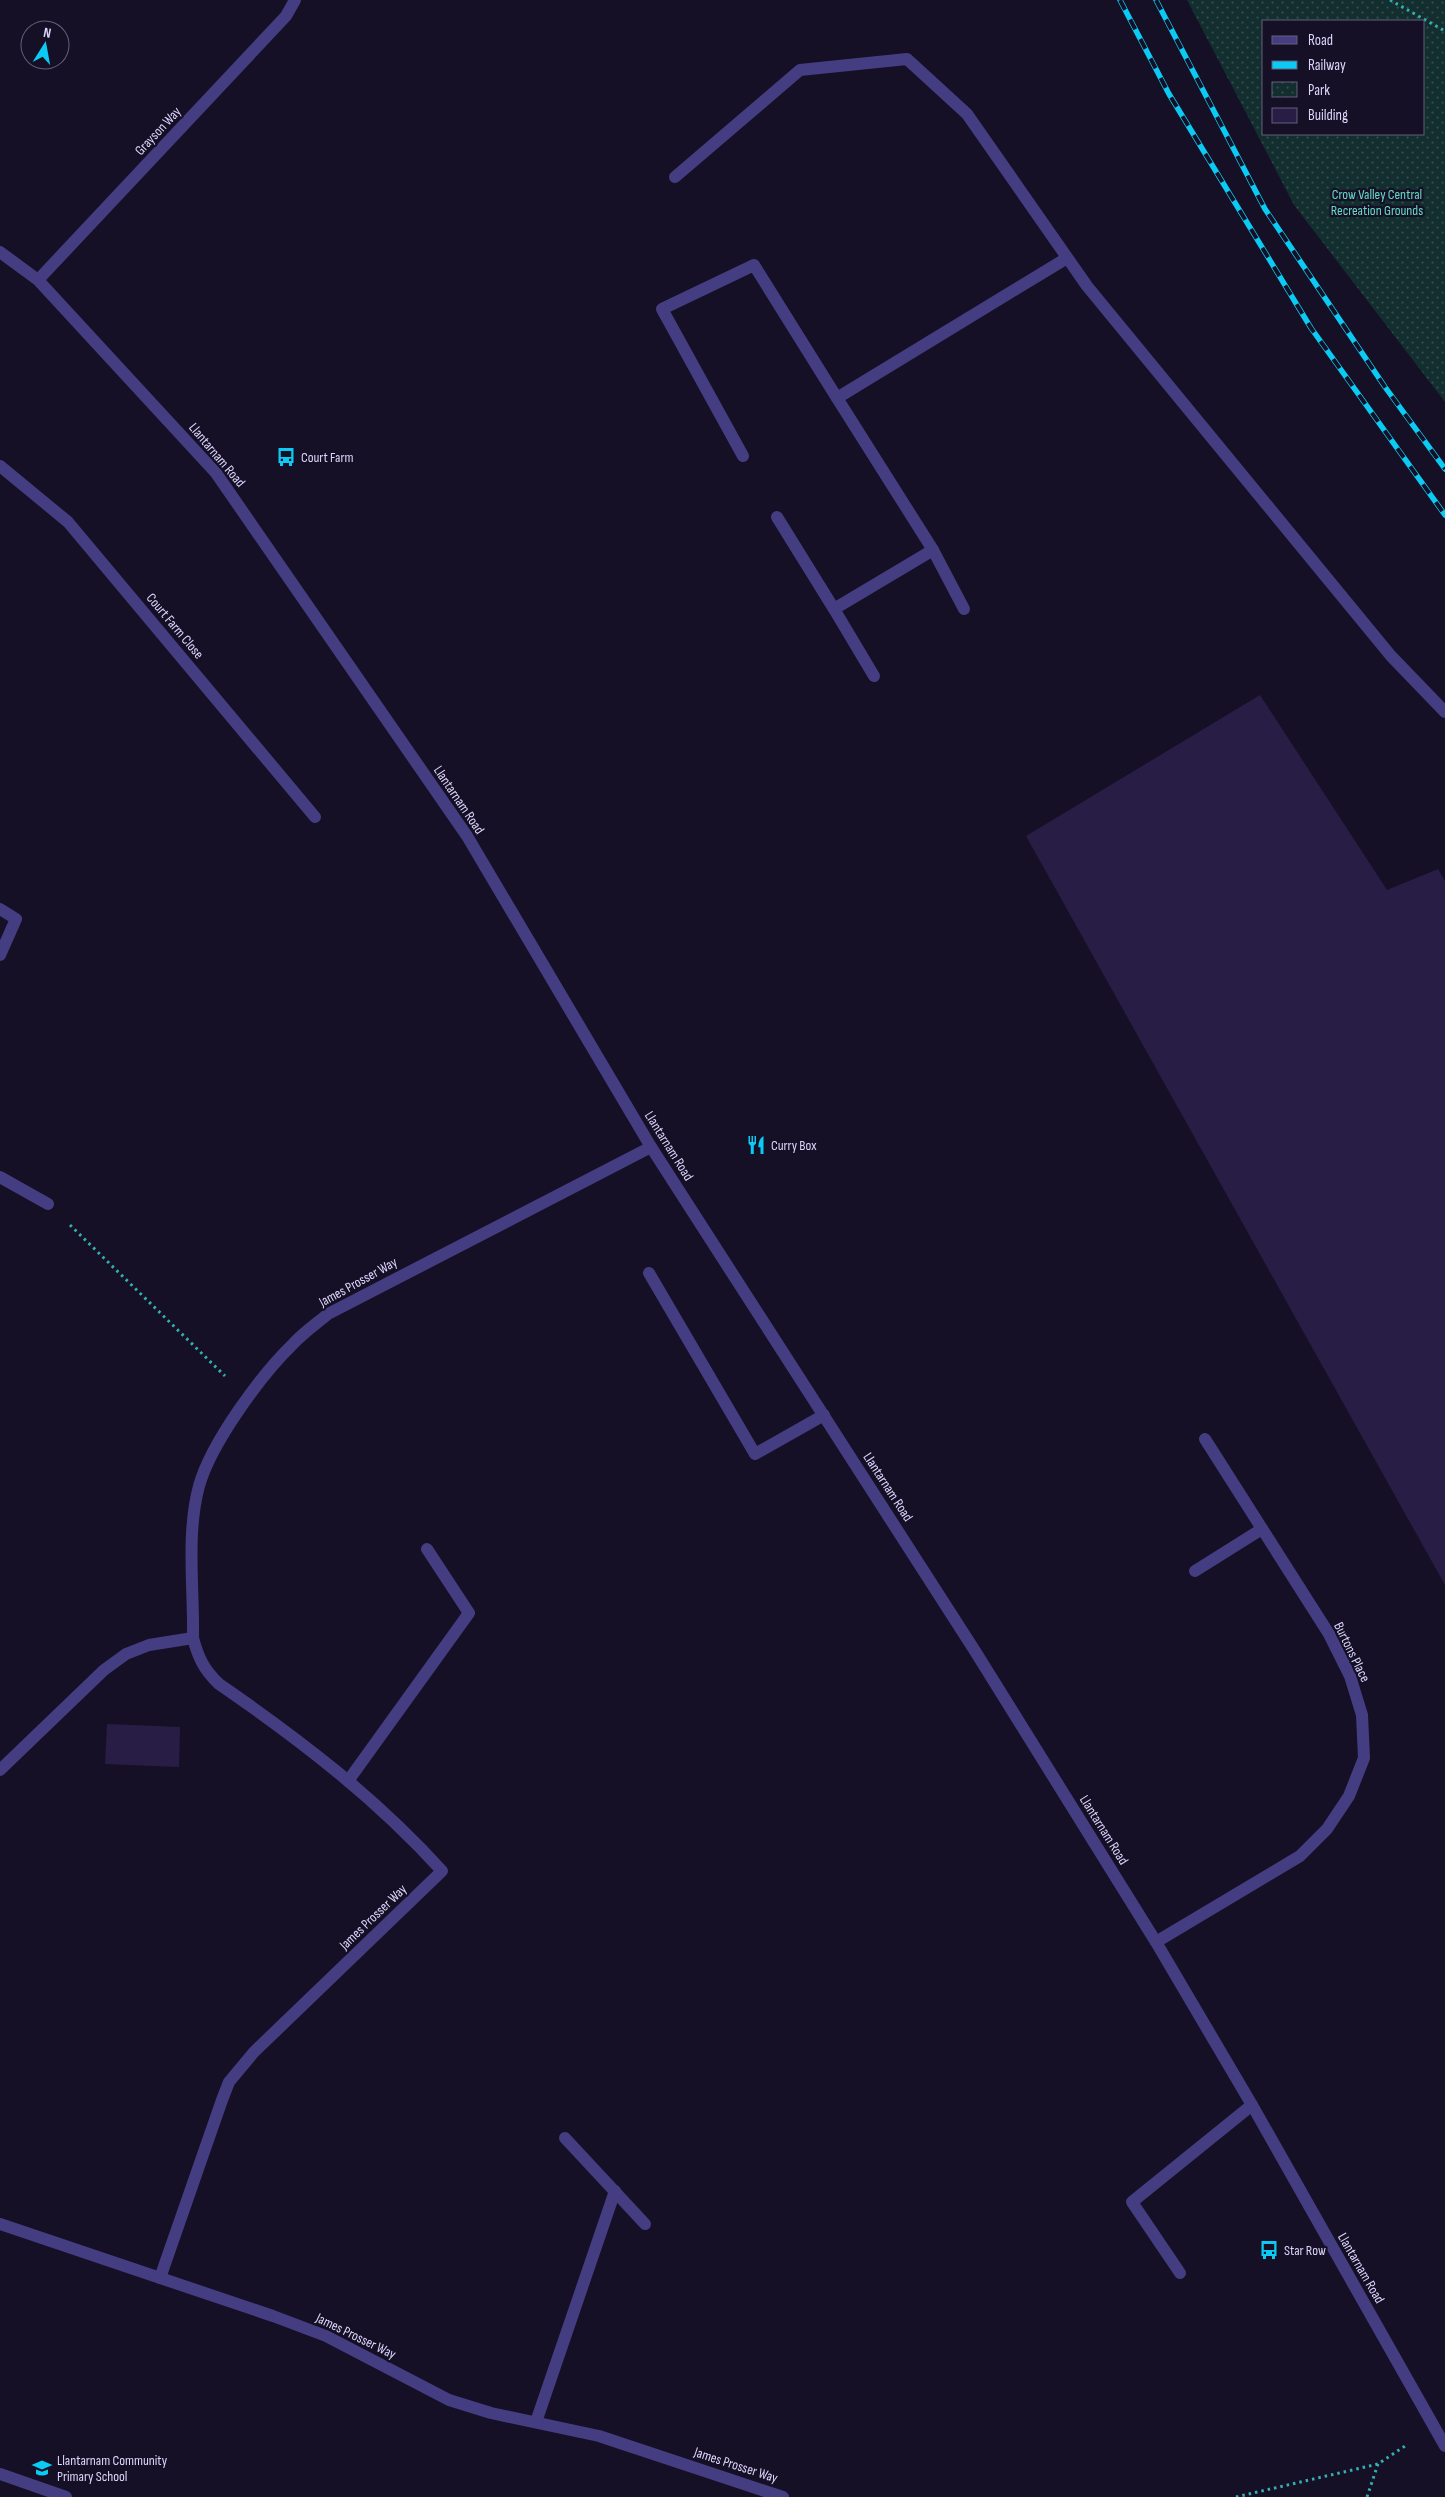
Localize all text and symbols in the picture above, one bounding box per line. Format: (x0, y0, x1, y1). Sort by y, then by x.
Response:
north arrow (20, 20, 70, 70)
legend (1262, 20, 1425, 135)
text: N (42, 24, 53, 42)
text: Road (1308, 31, 1333, 50)
text: Railway (1308, 56, 1346, 75)
text: Park (1308, 81, 1330, 100)
street label: Grayson Way (131, 103, 185, 159)
text: Building (1308, 106, 1348, 125)
park label: Crow Valley Central Recreation Grounds (1331, 186, 1423, 219)
street label: Llantarnam Road (185, 419, 249, 491)
bus stop icon: Court Farm (275, 446, 297, 468)
place label: Court Farm (301, 449, 353, 466)
street label: Court Farm Close (143, 590, 207, 662)
street label: Llantarnam Road (430, 763, 488, 838)
street label: Llantarnam Road (641, 1108, 697, 1184)
restaurant icon: Curry Box (745, 1134, 767, 1156)
place label: Curry Box (771, 1137, 817, 1154)
street label: James Prosser Way (315, 1253, 401, 1311)
street label: Llantarnam Road (859, 1449, 917, 1525)
street label: Burtons Place (1330, 1619, 1374, 1685)
street label: Llantarnam Road (1076, 1792, 1132, 1868)
street label: James Prosser Way (335, 1880, 411, 1954)
street label: Llantarnam Road (1334, 2230, 1388, 2307)
bus stop icon: Star Row (1258, 2239, 1280, 2261)
place label: Star Row (1284, 2242, 1326, 2259)
street label: James Prosser Way (312, 2309, 399, 2363)
street label: James Prosser Way (691, 2443, 780, 2487)
place label: Llantarnam Community Primary School (57, 2452, 168, 2485)
school or university icon: Llantarnam Community Primary School (31, 2457, 53, 2479)

